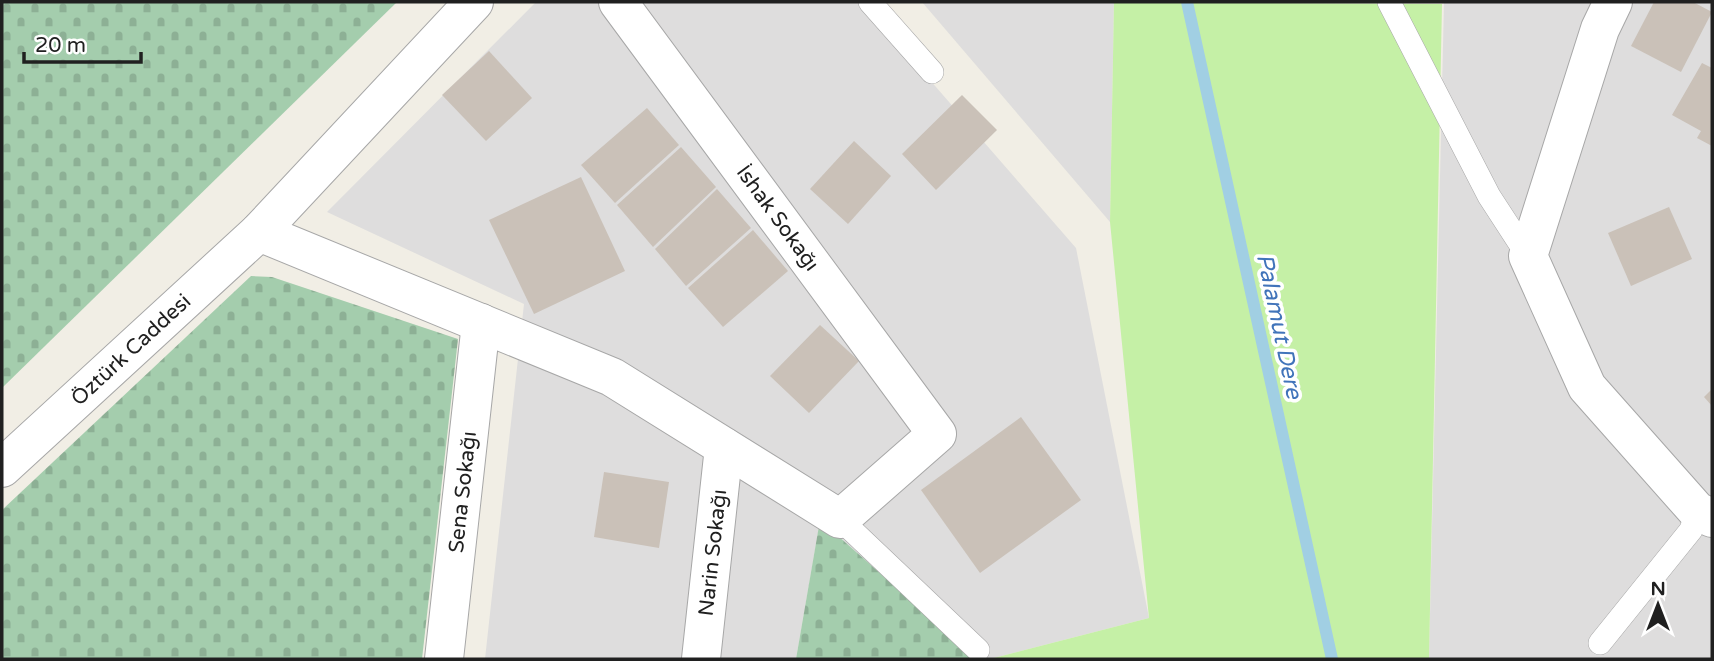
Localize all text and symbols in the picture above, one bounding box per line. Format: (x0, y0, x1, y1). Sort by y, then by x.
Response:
scale bar (24, 21, 142, 65)
text: 20 m (35, 33, 86, 58)
street label: İshak Sokağı (731, 161, 824, 276)
water label: Palamut Dere (1250, 251, 1308, 403)
street label: Öztürk Caddesi (66, 289, 196, 411)
street label: Sena Sokağı (444, 430, 482, 554)
street label: Narin Sokağı (694, 488, 732, 617)
north arrow (1623, 570, 1693, 640)
text: N (1650, 578, 1666, 600)

